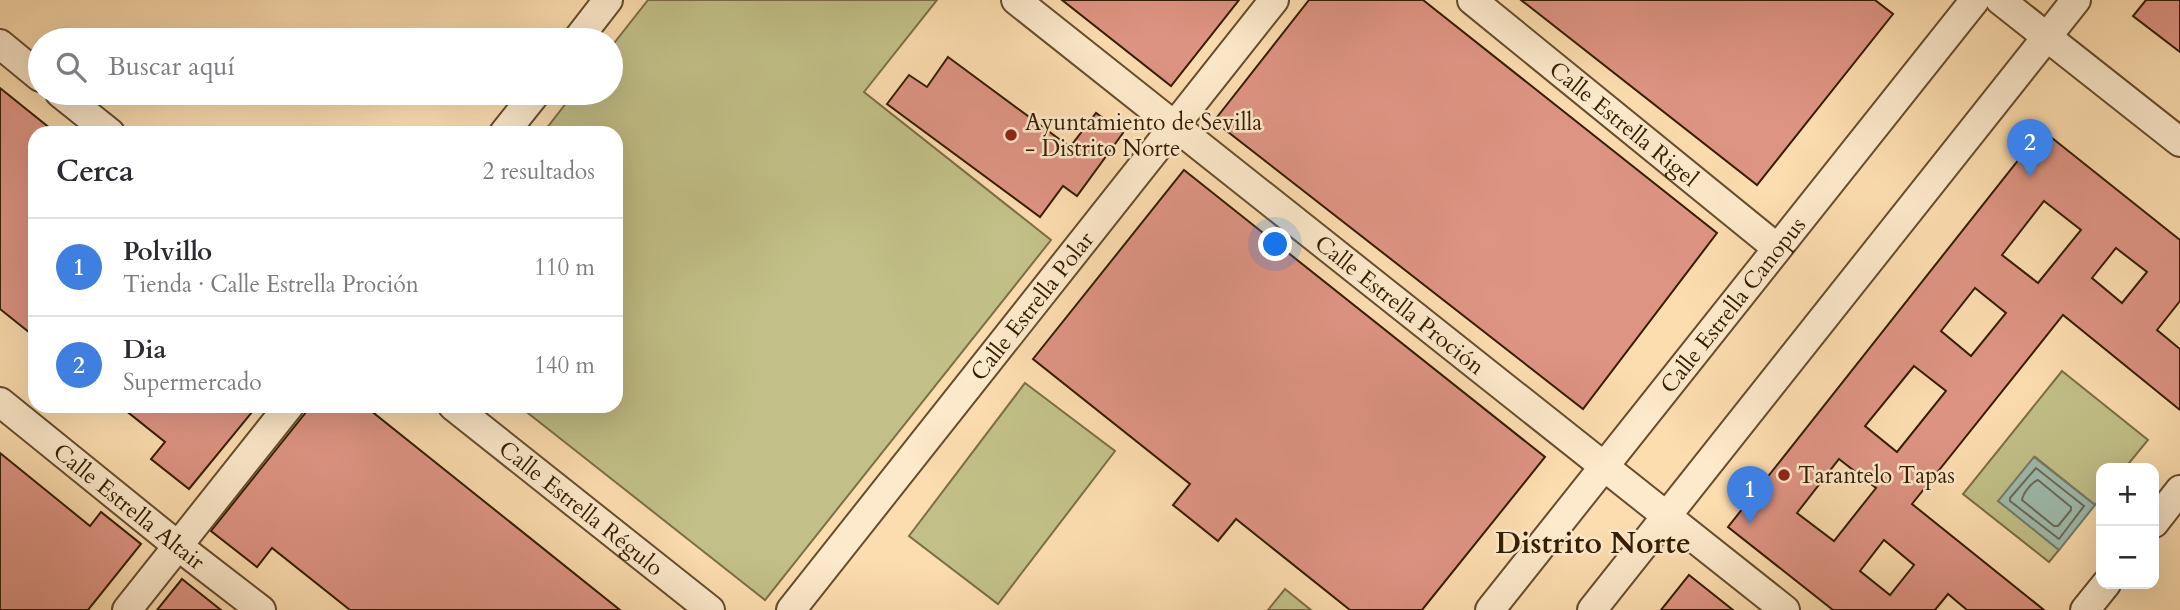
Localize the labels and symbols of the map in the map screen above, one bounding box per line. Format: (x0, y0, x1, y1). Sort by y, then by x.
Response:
street label: Calle Estrella Rigel (1543, 54, 1705, 194)
place label: Ayuntamiento de Sevilla - Distrito Norte (1025, 107, 1262, 164)
pin: 2 (2007, 119, 2053, 177)
marker: Ayuntamiento de Sevilla - Distrito Norte (1003, 127, 1019, 143)
street label: Calle Estrella Canopus (1653, 210, 1813, 400)
street label: Calle Estrella Polar (964, 225, 1101, 387)
your location (1258, 227, 1292, 261)
street label: Calle Estrella Proción (1308, 228, 1491, 382)
street label: Calle Estrella Régulo (492, 433, 670, 583)
street label: Calle Estrella Altair (47, 436, 211, 577)
place label: Tarantelo Tapas (1798, 460, 1955, 491)
pin: 1 (1727, 466, 1773, 524)
marker: Tarantelo Tapas (1776, 467, 1792, 483)
district label: Distrito Norte (1495, 523, 1691, 564)

